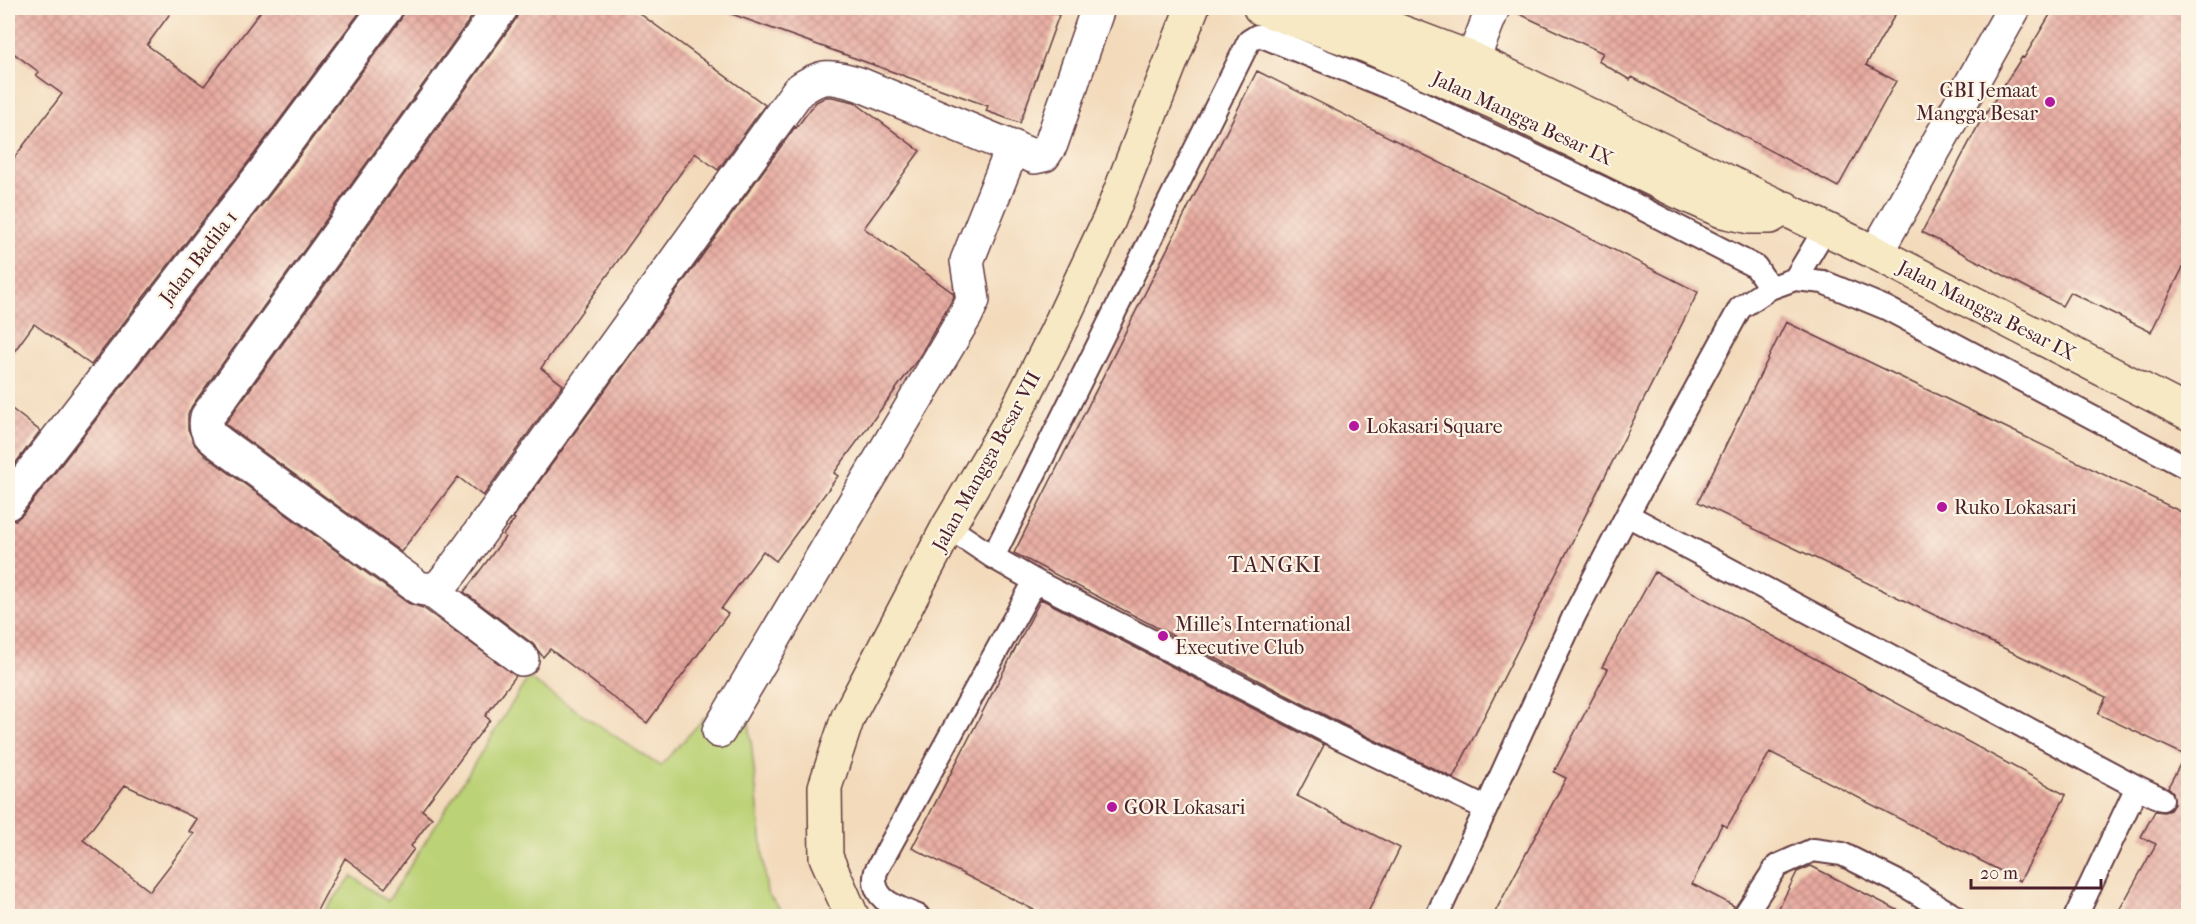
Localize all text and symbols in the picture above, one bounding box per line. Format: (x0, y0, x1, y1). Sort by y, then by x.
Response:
street label: Jalan Mangga Besar IX (1427, 66, 1617, 171)
place label: GBI Jemaat Mangga Besar (1916, 79, 2038, 125)
marker: GBI Jemaat Mangga Besar (2043, 95, 2057, 109)
street label: Jalan Badila 1 (154, 206, 242, 310)
street label: Jalan Mangga Besar IX (1892, 255, 2080, 366)
street label: Jalan Mangga Besar VII (926, 367, 1046, 557)
place label: Lokasari Square (1366, 415, 1503, 438)
marker: Lokasari Square (1347, 419, 1361, 433)
place label: Ruko Lokasari (1954, 496, 2077, 519)
marker: Ruko Lokasari (1935, 500, 1949, 514)
district label: TANGKI (1228, 552, 1322, 578)
place label: Mille's International Executive Club (1175, 613, 1351, 659)
marker: Mille's International Executive Club (1156, 629, 1170, 643)
place label: GOR Lokasari (1124, 796, 1245, 819)
marker: GOR Lokasari (1105, 800, 1119, 814)
scale bar (1971, 852, 2102, 890)
text: 20 m (1980, 863, 2018, 884)

